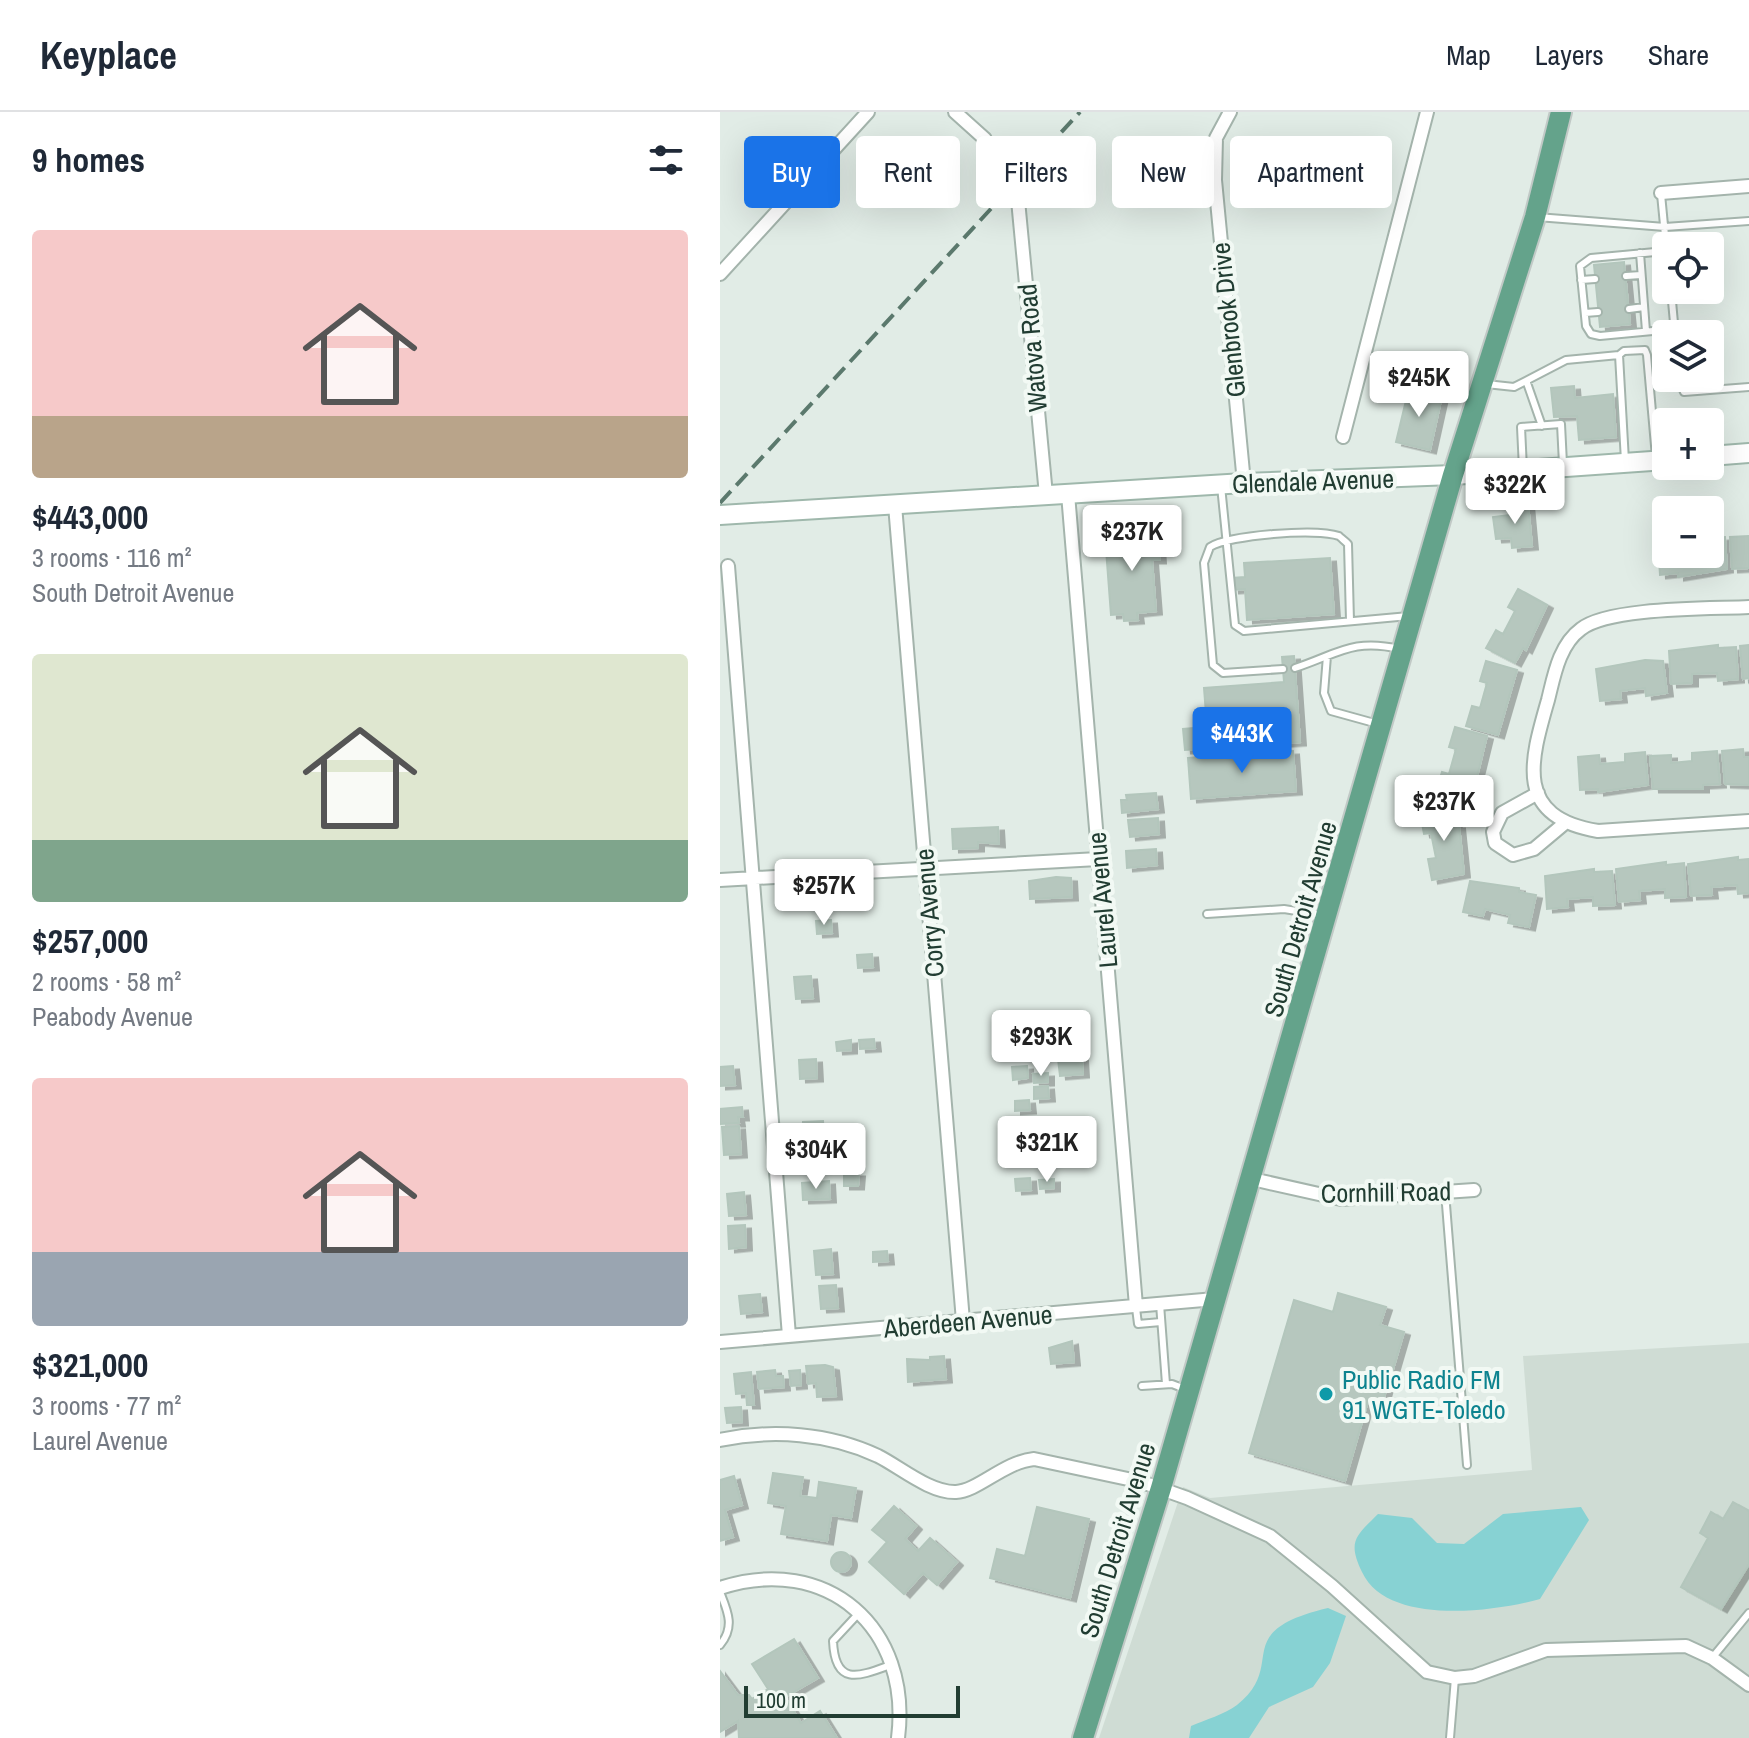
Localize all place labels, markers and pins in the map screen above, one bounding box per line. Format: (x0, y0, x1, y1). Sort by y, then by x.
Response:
pin: $245K (1363, 351, 1475, 419)
pin: $322K (1459, 458, 1571, 526)
pin: $237K (1076, 505, 1188, 573)
pin: $443K (1186, 707, 1298, 775)
pin: $237K (1388, 775, 1500, 843)
pin: $257K (768, 859, 880, 927)
pin: $293K (985, 1010, 1097, 1078)
pin: $321K (991, 1116, 1103, 1184)
pin: $304K (760, 1123, 872, 1191)
place label: Public Radio FM 91 WGTE-Toledo (1342, 1362, 1506, 1427)
marker: Public Radio FM 91 WGTE-Toledo (1317, 1385, 1335, 1403)

